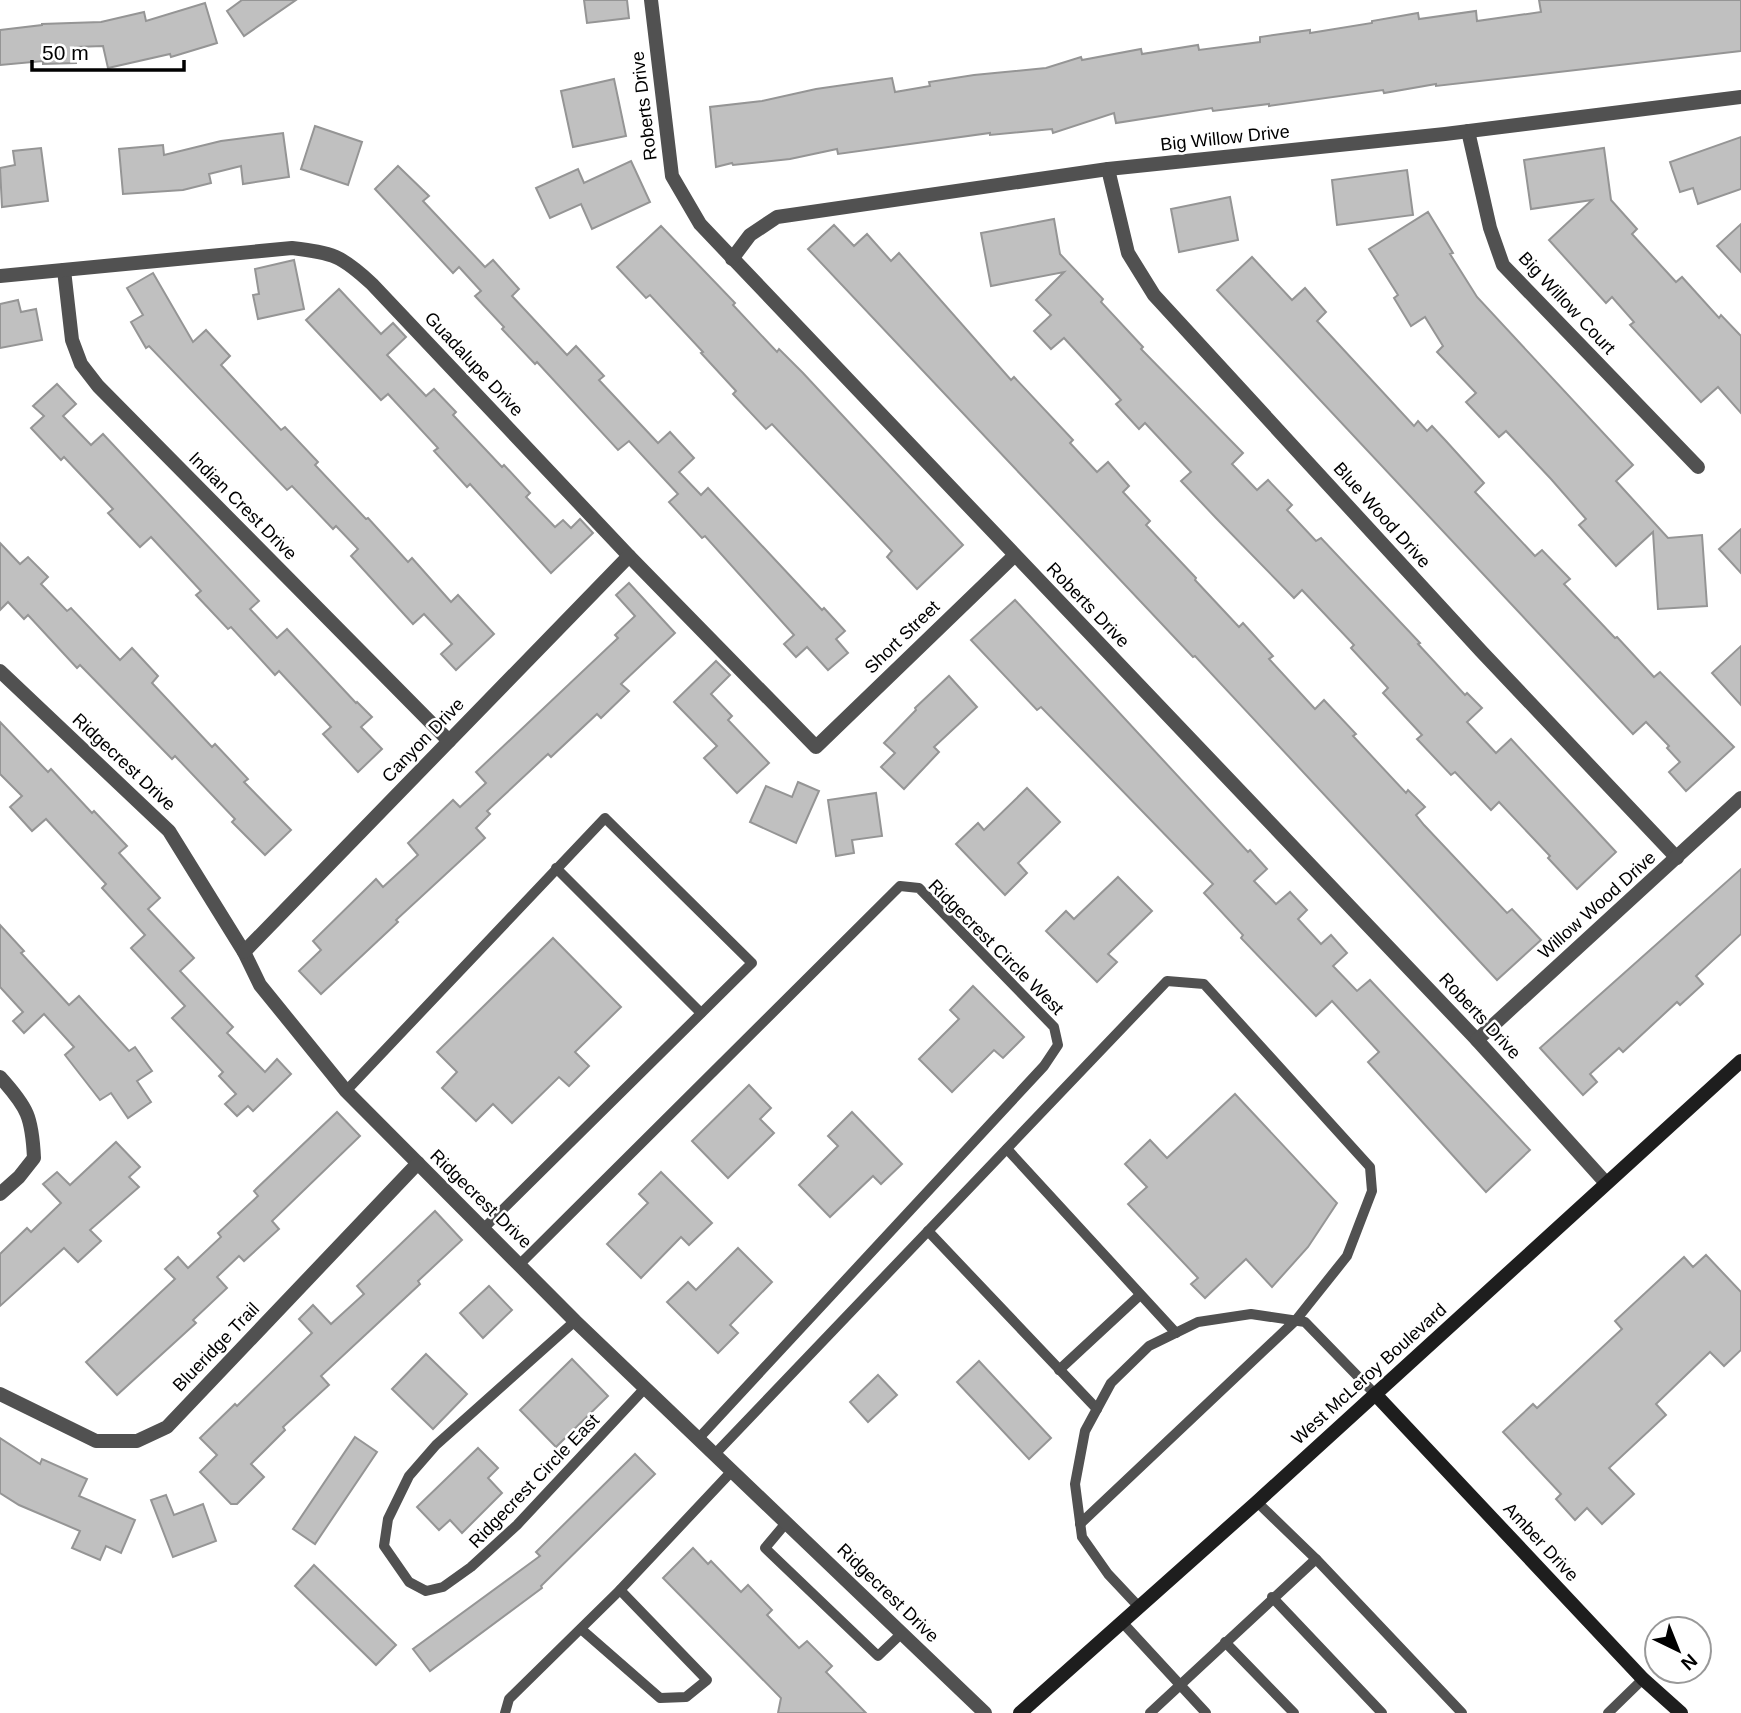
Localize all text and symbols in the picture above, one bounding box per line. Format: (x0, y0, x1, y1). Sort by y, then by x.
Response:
scale bar (32, 28, 184, 72)
text: 50 m (42, 41, 89, 64)
street label: Roberts Drive (627, 50, 661, 162)
street label: Big Willow Drive (1159, 121, 1291, 155)
street label: Big Willow Court (1515, 248, 1619, 358)
street label: Guadalupe Drive (421, 308, 527, 420)
street label: Indian Crest Drive (185, 448, 301, 564)
street label: Blue Wood Drive (1329, 458, 1435, 572)
street label: Roberts Drive (1043, 558, 1133, 652)
street label: Short Street (861, 596, 943, 678)
street label: Canyon Drive (378, 694, 468, 786)
street label: Ridgecrest Drive (69, 709, 179, 815)
street label: Willow Wood Drive (1534, 847, 1660, 963)
street label: Ridgecrest Circle West (924, 875, 1068, 1019)
street label: Roberts Drive (1435, 969, 1525, 1063)
street label: Ridgecrest Drive (426, 1146, 536, 1252)
street label: Blueridge Trail (169, 1299, 263, 1395)
street label: West McLeroy Boulevard (1288, 1299, 1450, 1449)
street label: Ridgecrest Circle East (465, 1410, 603, 1552)
street label: Amber Drive (1500, 1499, 1582, 1585)
street label: Ridgecrest Drive (833, 1540, 943, 1646)
north arrow (1643, 1615, 1713, 1685)
text: N (1677, 1650, 1701, 1674)

